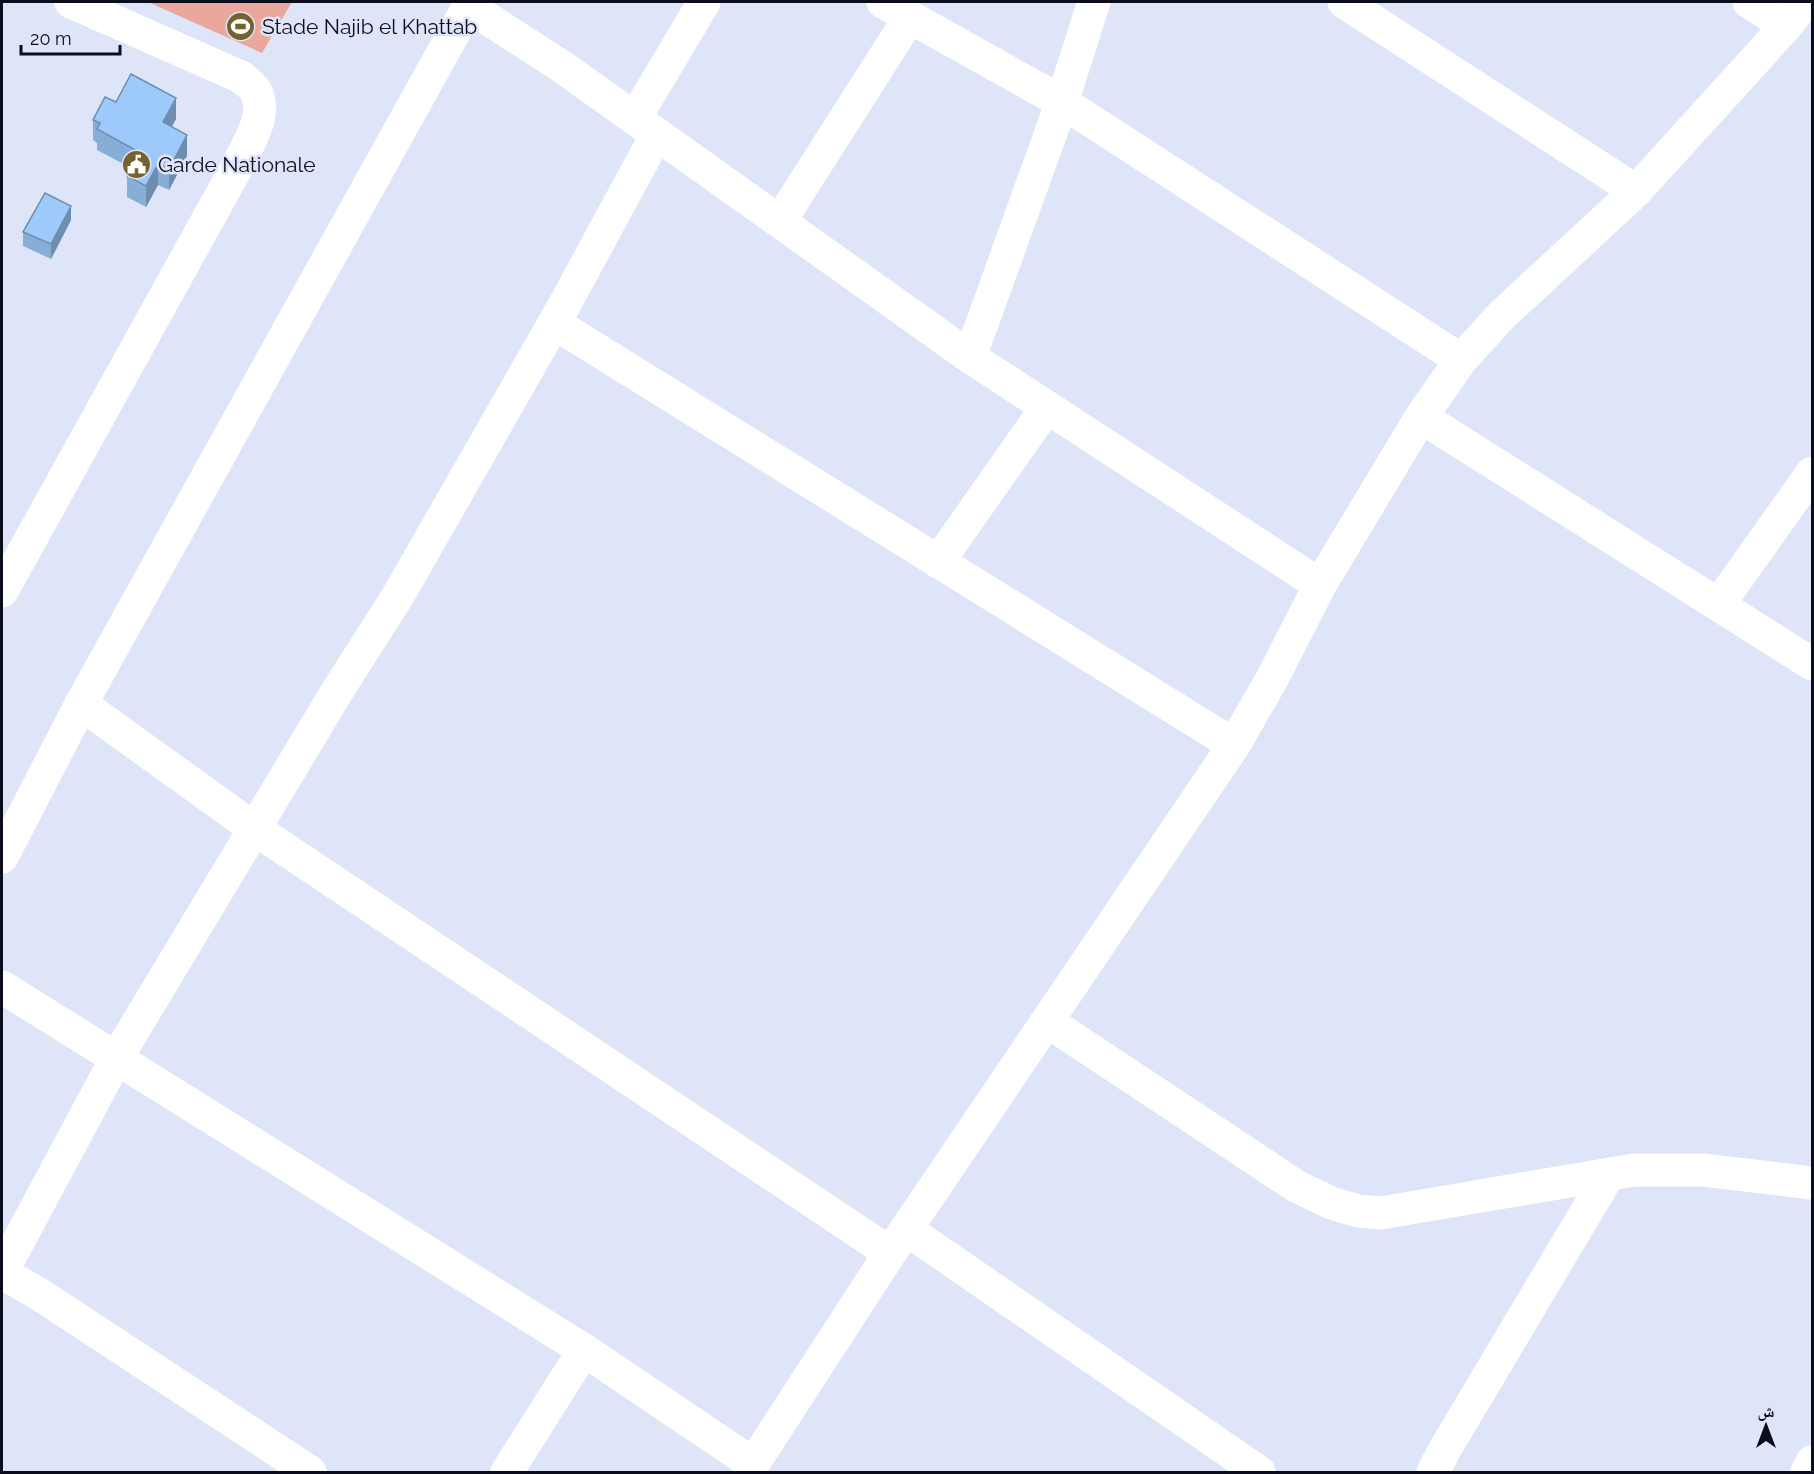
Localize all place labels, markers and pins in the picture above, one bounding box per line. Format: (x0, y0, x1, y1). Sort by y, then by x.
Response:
sports icon: Stade Najib el Khattab (225, 11, 257, 43)
place label: Stade Najib el Khattab (262, 14, 477, 39)
public building icon: Garde Nationale (121, 149, 153, 181)
place label: Garde Nationale (158, 152, 316, 177)

